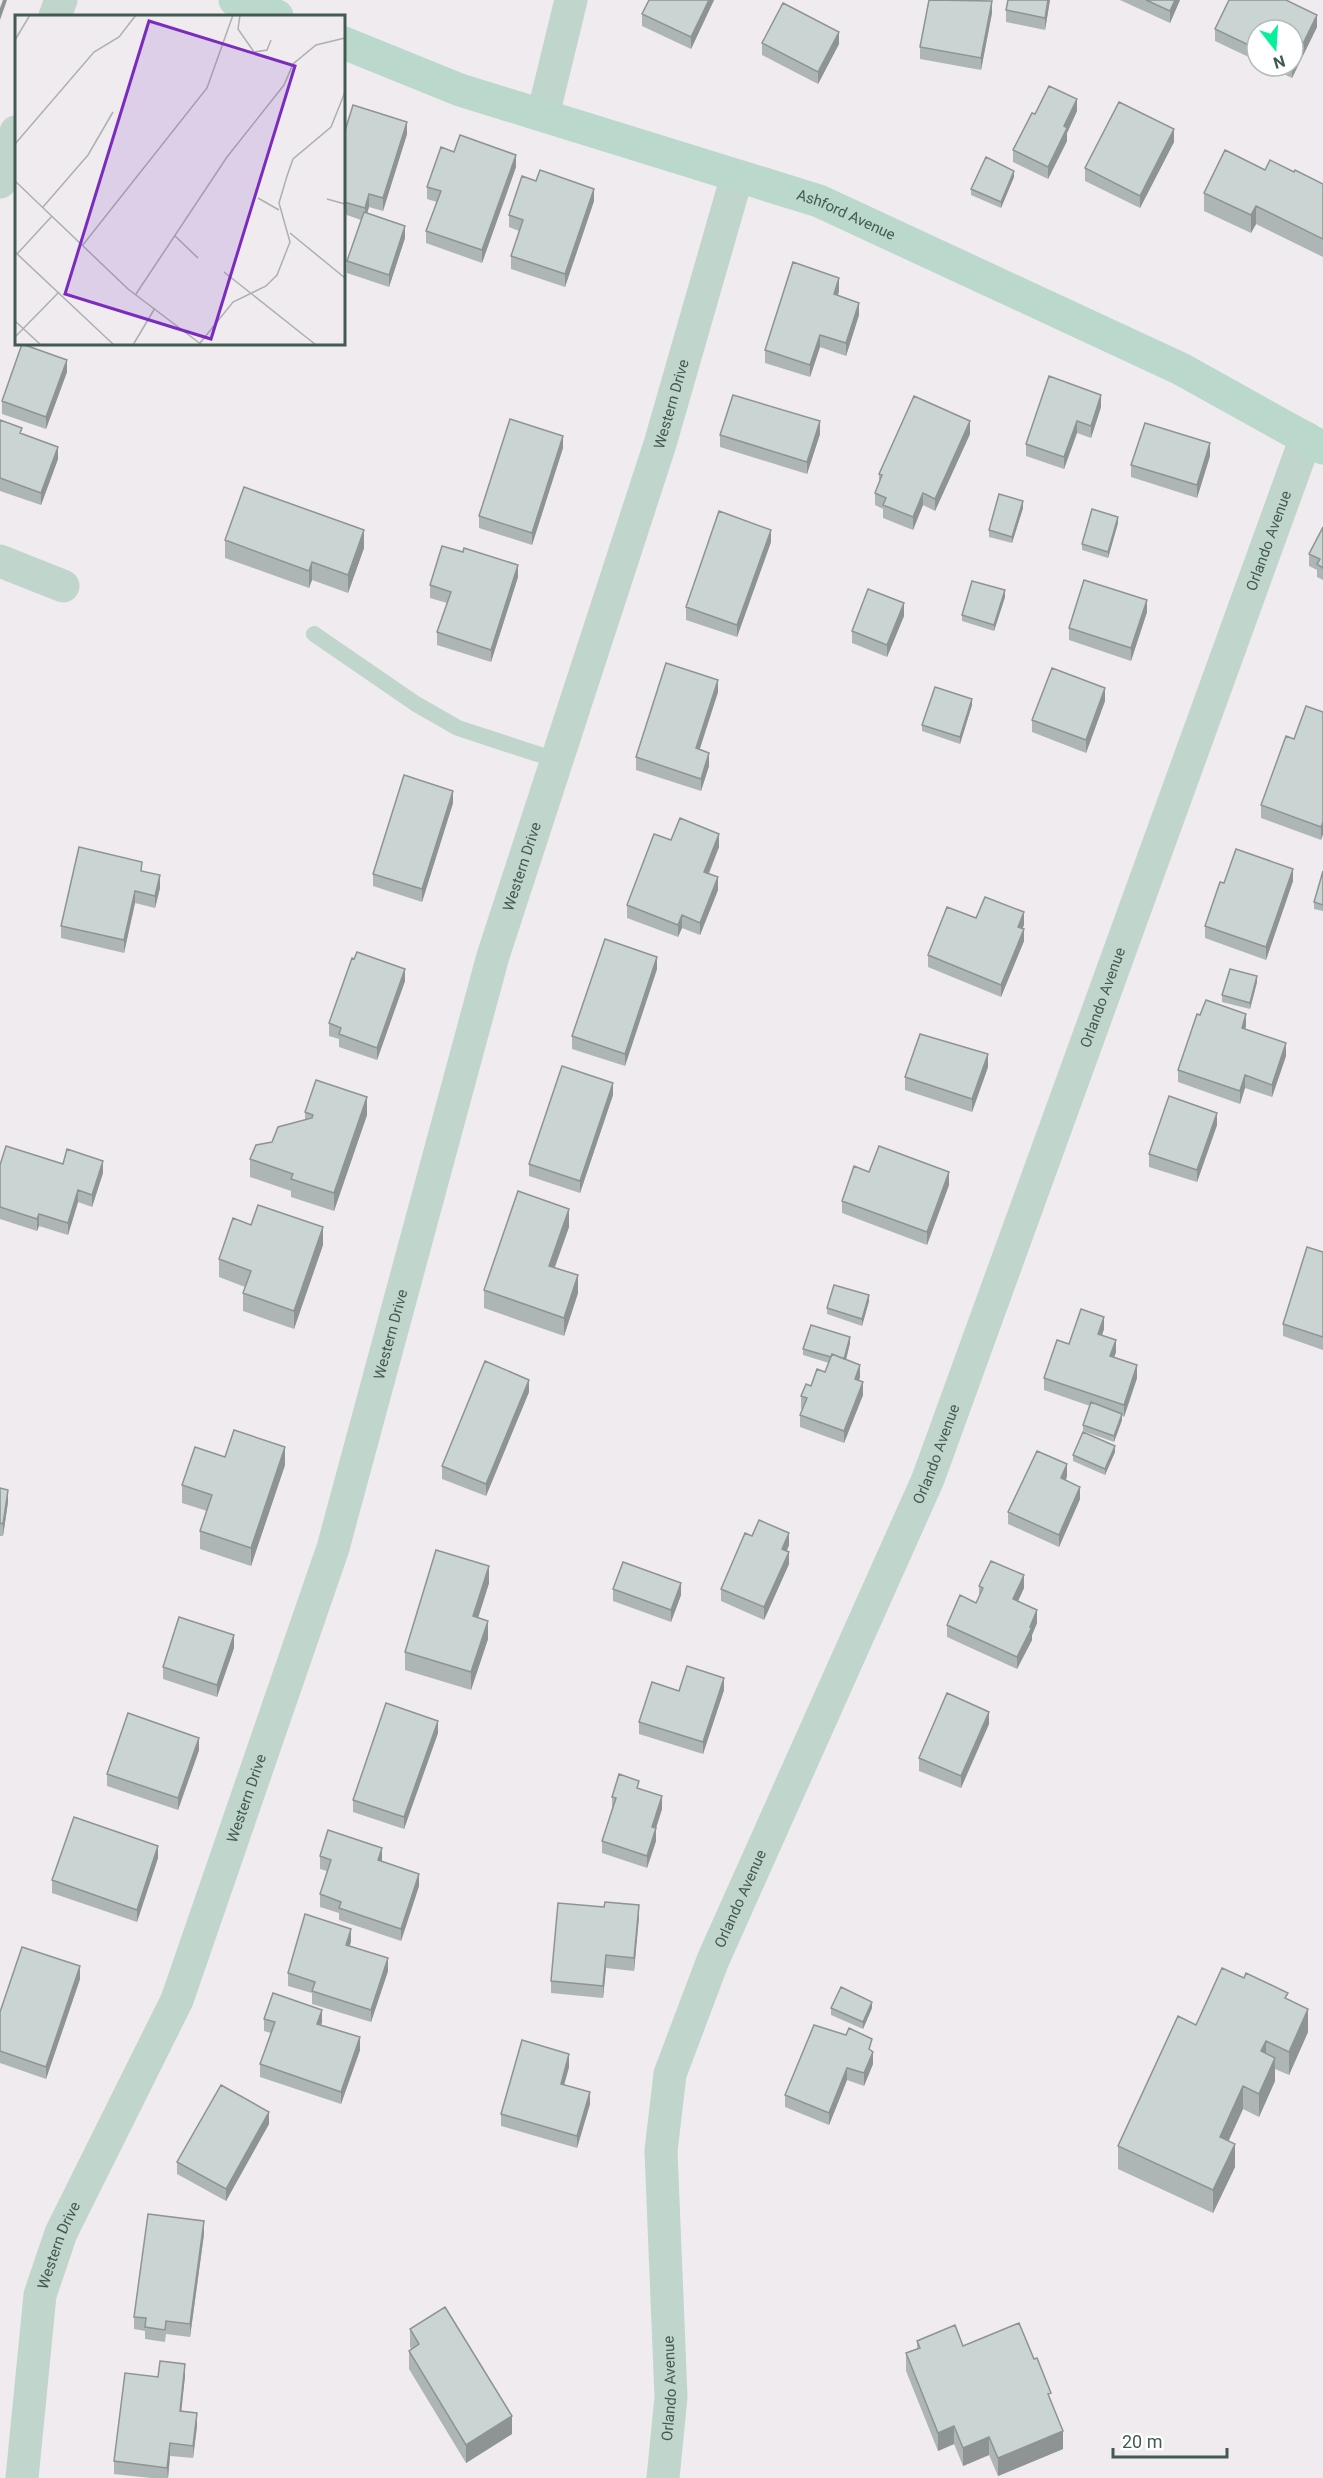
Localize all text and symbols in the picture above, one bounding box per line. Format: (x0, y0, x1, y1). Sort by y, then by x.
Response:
inset map (15, 15, 345, 345)
north arrow (1245, 18, 1305, 78)
text: N (1271, 51, 1287, 73)
street label: Ashford Avenue (795, 186, 898, 244)
street label: Western Drive (650, 357, 693, 451)
street label: Orlando Avenue (1242, 488, 1295, 593)
street label: Western Drive (499, 820, 545, 913)
street label: Orlando Avenue (1076, 945, 1129, 1050)
street label: Western Drive (370, 1287, 411, 1381)
street label: Orlando Avenue (909, 1402, 963, 1507)
street label: Western Drive (223, 1752, 270, 1845)
street label: Orlando Avenue (711, 1847, 770, 1951)
street label: Western Drive (34, 2199, 84, 2291)
street label: Orlando Avenue (658, 2335, 680, 2442)
scale bar (1113, 2421, 1227, 2459)
text: 20 m (1122, 2431, 1162, 2452)

